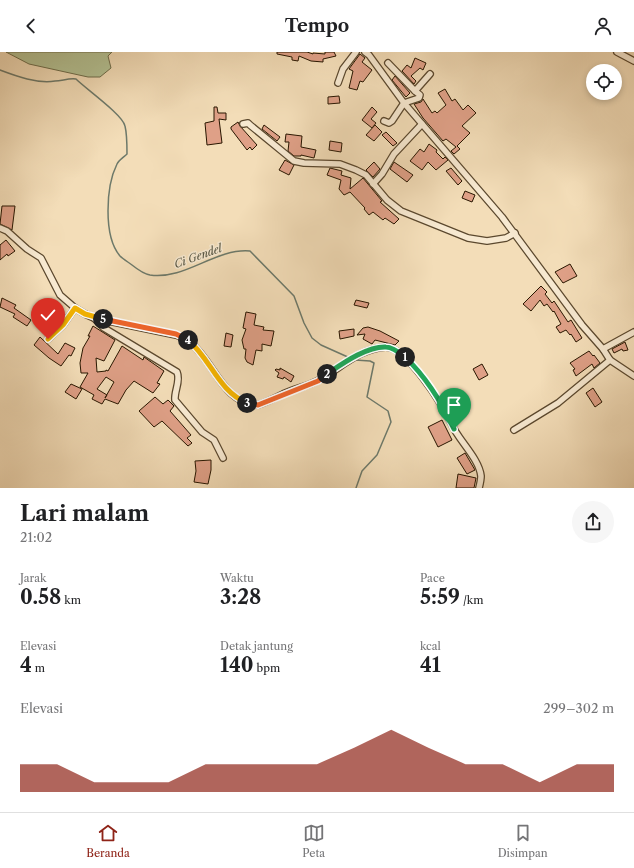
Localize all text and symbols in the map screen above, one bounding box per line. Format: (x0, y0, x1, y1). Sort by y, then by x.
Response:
icon: back (20, 15, 42, 37)
text: Tempo (285, 15, 349, 37)
icon: person (592, 15, 614, 37)
map controls (586, 64, 622, 100)
button: locate (586, 64, 622, 100)
water label: Ci Gendel (172, 240, 225, 271)
pin (31, 298, 65, 339)
icon: check (37, 304, 59, 326)
pin: 5 (93, 309, 113, 329)
text: 5 (100, 312, 106, 326)
pin: 4 (178, 330, 198, 350)
text: 4 (185, 333, 191, 347)
pin: 1 (395, 347, 415, 367)
text: 1 (403, 350, 407, 364)
pin: 2 (317, 364, 337, 384)
text: 2 (324, 367, 330, 381)
pin (437, 388, 471, 429)
pin: 3 (237, 393, 257, 413)
icon: arrive (443, 394, 465, 416)
text: 3 (244, 396, 250, 410)
text: Lari malam (20, 500, 149, 527)
button: share (572, 501, 614, 543)
text: 21:02 (20, 529, 52, 545)
text: Jarak (20, 571, 46, 585)
text: Waktu (220, 571, 254, 585)
text: Pace (420, 571, 445, 585)
text: 0.58 (20, 585, 61, 609)
text: 3:28 (220, 585, 261, 609)
text: 5:59 (420, 585, 460, 609)
text: km (61, 593, 81, 607)
text: /km (460, 593, 483, 607)
text: Elevasi (20, 639, 56, 653)
text: Detak jantung (220, 639, 293, 653)
text: kcal (420, 639, 441, 653)
text: 4 (20, 653, 32, 677)
text: 140 (220, 653, 254, 677)
text: 41 (420, 653, 441, 677)
text: m (32, 661, 45, 675)
text: bpm (254, 661, 280, 675)
text: Elevasi (20, 700, 63, 716)
text: 299–302 m (543, 700, 614, 716)
tab: Beranda (86, 822, 130, 860)
tab: Peta (302, 822, 325, 860)
tab: Disimpan (498, 822, 548, 860)

